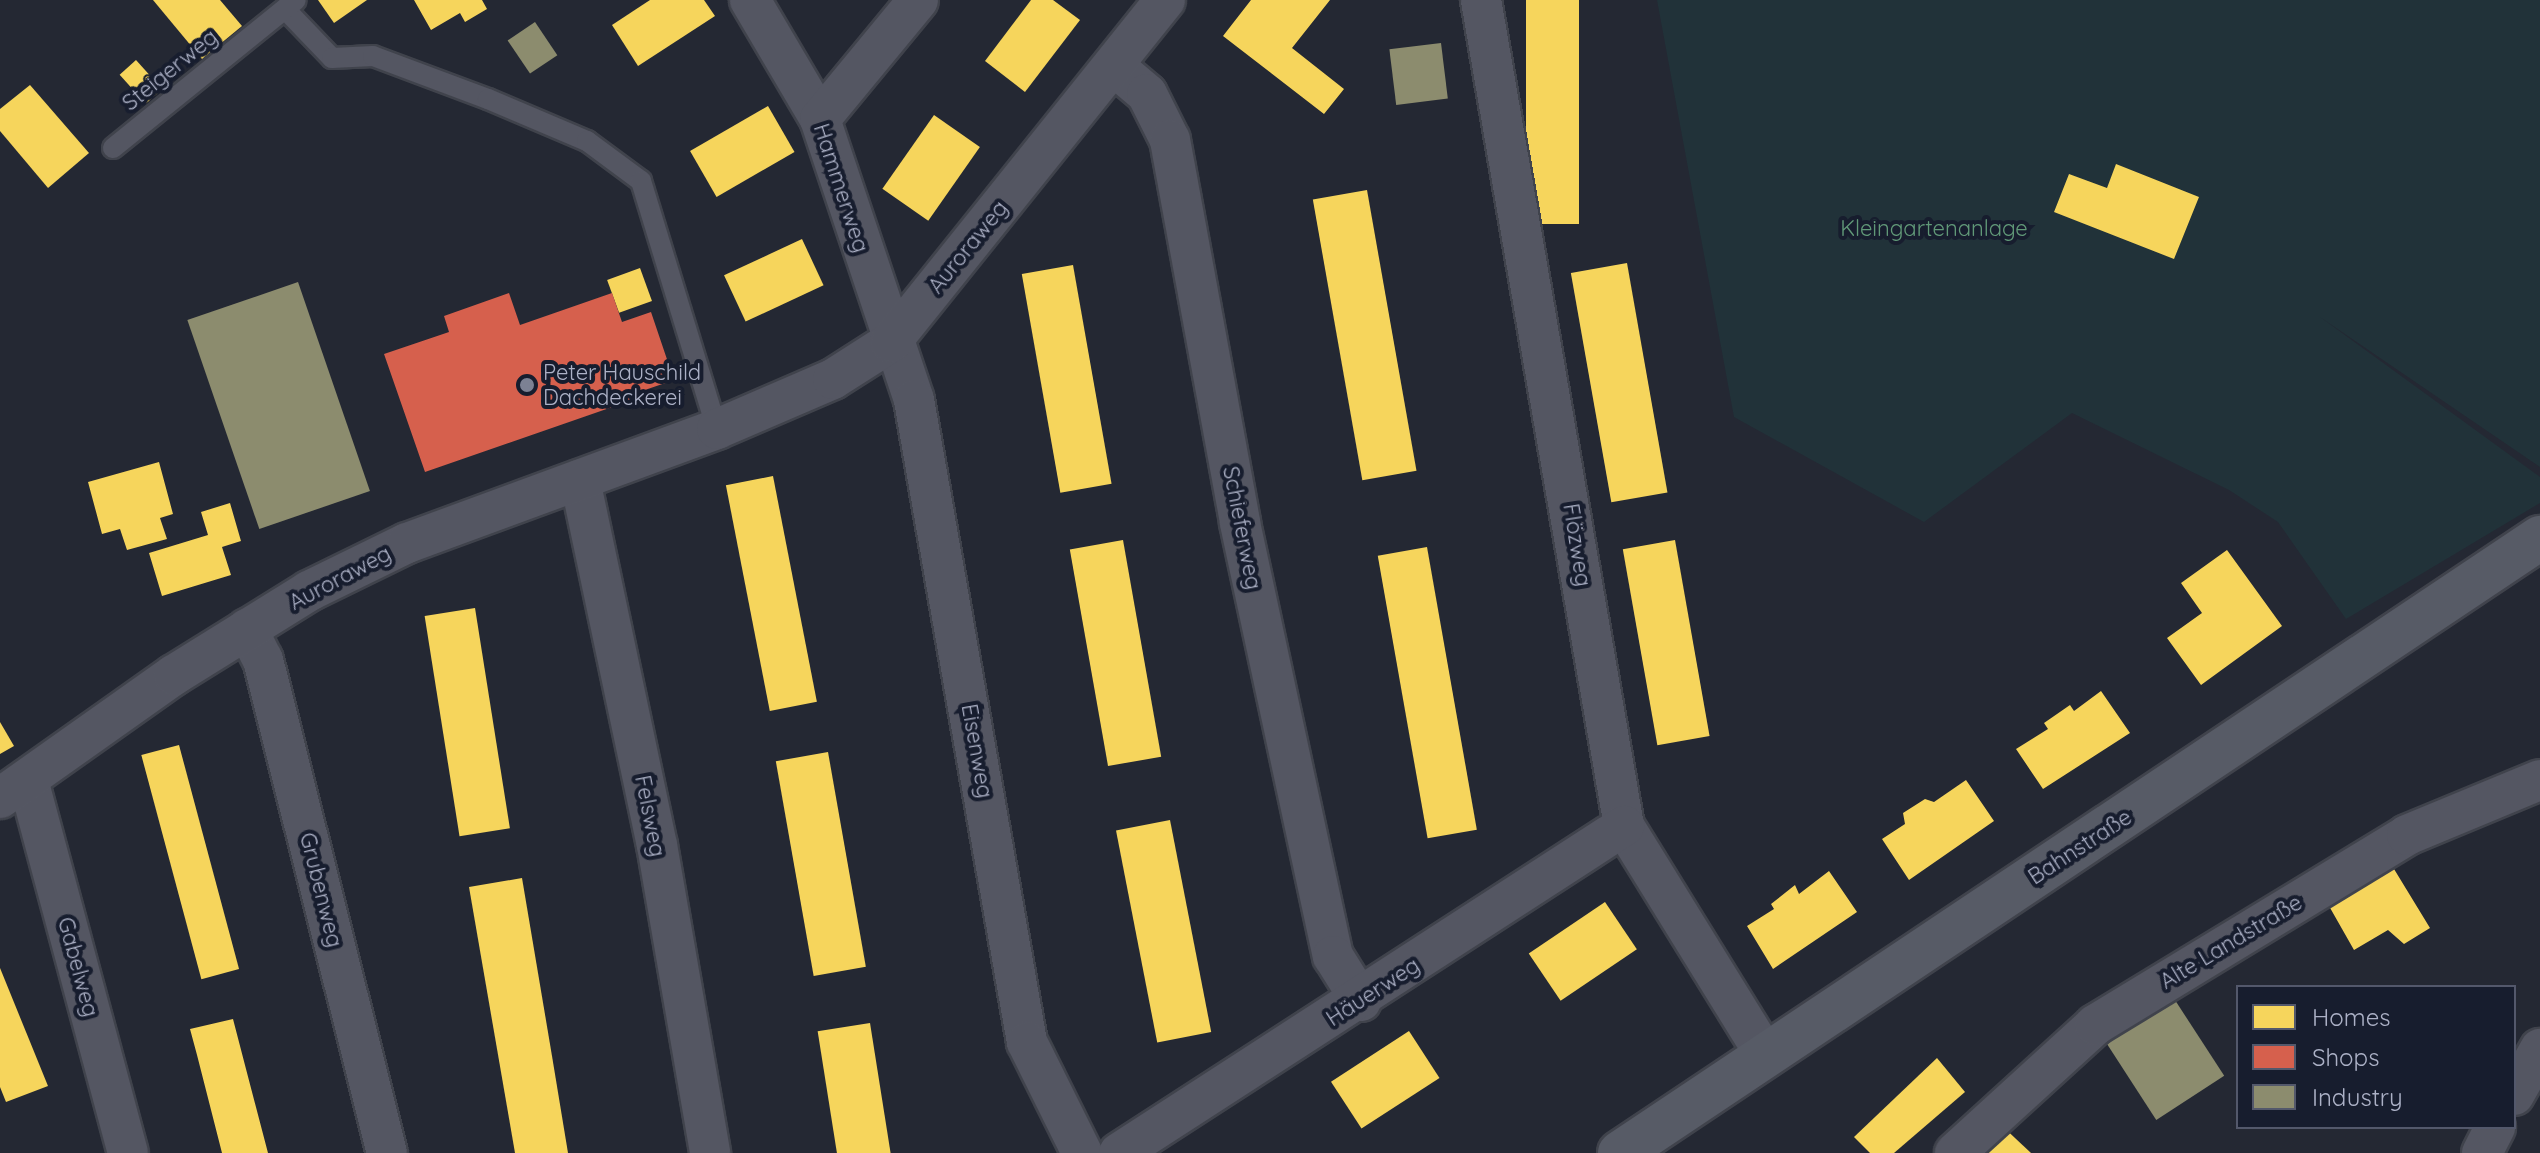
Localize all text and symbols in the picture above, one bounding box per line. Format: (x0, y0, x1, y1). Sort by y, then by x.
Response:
street label: Steigerweg (117, 24, 223, 116)
street label: Hammerweg (808, 120, 874, 256)
street label: Auroraweg (923, 195, 1013, 299)
park label: Kleingartenanlage (1840, 216, 2028, 242)
place label: Peter Hauschild Dachdeckerei (543, 359, 701, 410)
marker: Peter Hauschild Dachdeckerei (518, 376, 536, 394)
street label: Schieferweg (1217, 464, 1267, 592)
street label: Flözweg (1557, 502, 1597, 588)
street label: Auroraweg (284, 540, 396, 616)
street label: Eisenweg (956, 702, 998, 800)
street label: Felsweg (629, 773, 671, 859)
street label: Bahnstraße (2023, 804, 2137, 890)
street label: Grubenweg (294, 830, 348, 950)
street label: Alte Landstraße (2155, 889, 2307, 995)
street label: Gabelweg (52, 914, 104, 1020)
street label: Häuerweg (1321, 952, 1425, 1032)
legend (2236, 985, 2516, 1129)
text: Homes (2312, 1002, 2390, 1032)
text: Shops (2312, 1042, 2379, 1072)
text: Industry (2312, 1082, 2403, 1112)

